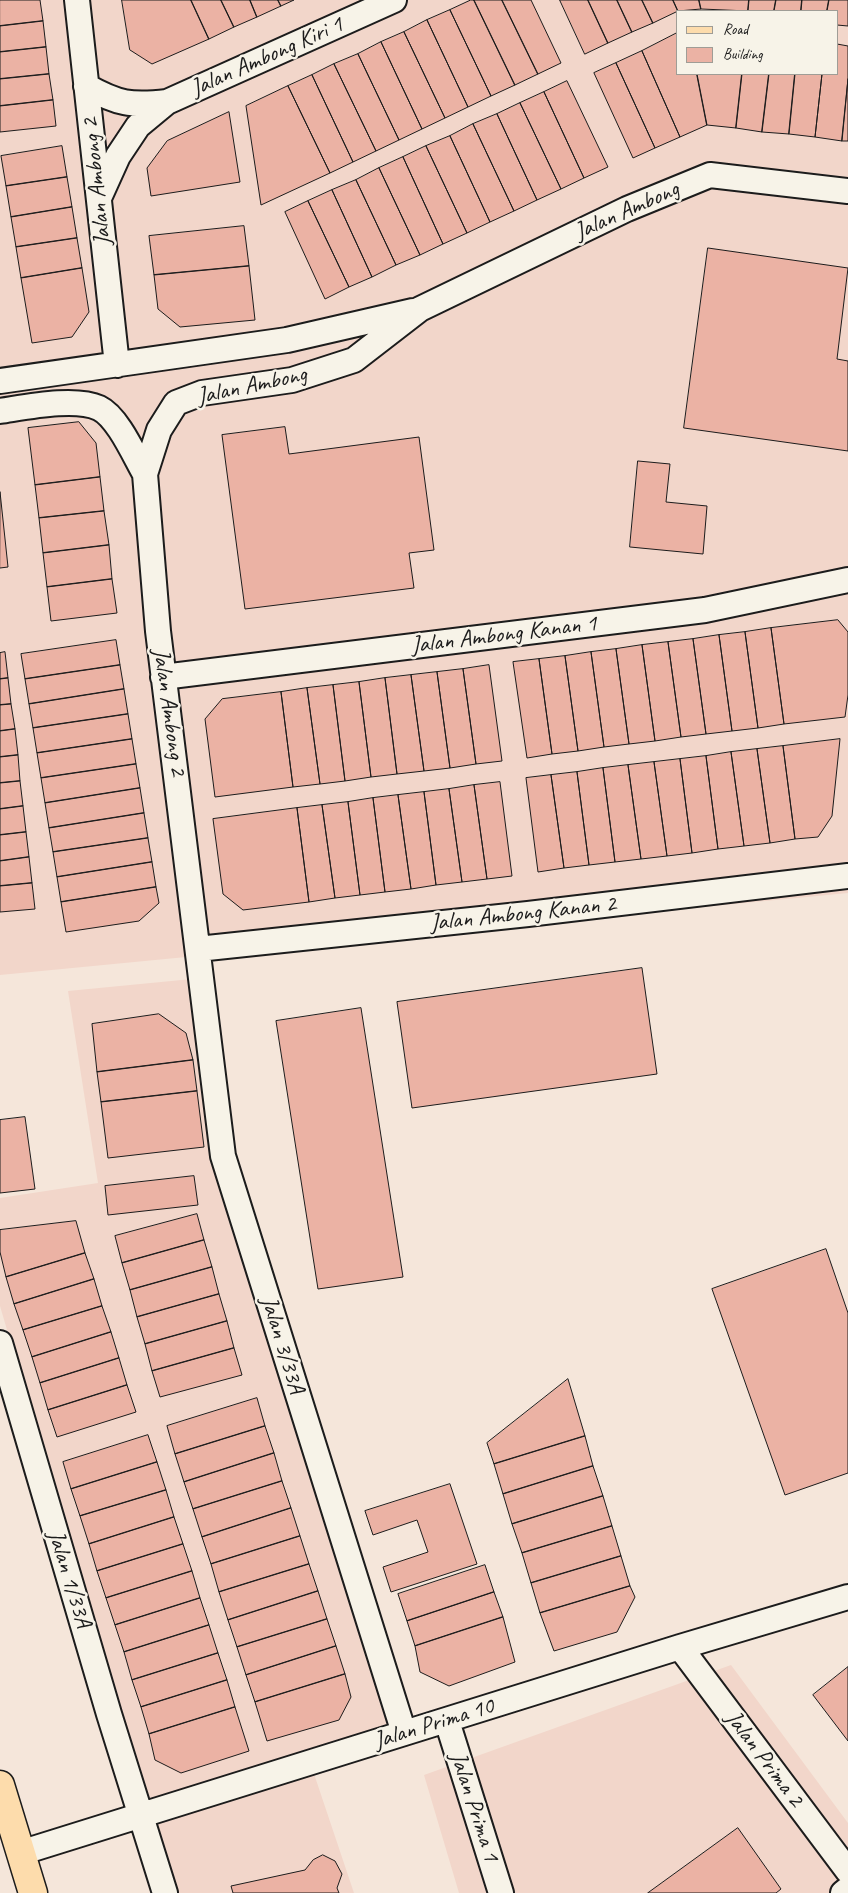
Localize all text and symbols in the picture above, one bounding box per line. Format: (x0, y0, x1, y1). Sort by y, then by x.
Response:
legend (676, 10, 838, 75)
street label: Jalan Ambong Kiri 1 (186, 11, 348, 103)
text: Road (723, 20, 748, 39)
text: Building (723, 45, 762, 64)
street label: Jalan Ambong 2 (76, 117, 118, 247)
street label: Jalan Ambong (570, 175, 684, 247)
street label: Jalan Ambong (194, 360, 310, 412)
street label: Jalan Ambong Kanan 1 (410, 609, 598, 661)
street label: Jalan Ambong 2 (146, 647, 192, 777)
street label: Jalan Ambong Kanan 2 (429, 890, 617, 938)
street label: Jalan 3/33A (254, 1293, 310, 1397)
street label: Jalan 1/33A (41, 1527, 97, 1631)
street label: Jalan Prima 10 (371, 1692, 497, 1756)
street label: Jalan Prima 2 (718, 1705, 810, 1813)
street label: Jalan Prima 1 (443, 1749, 505, 1865)

